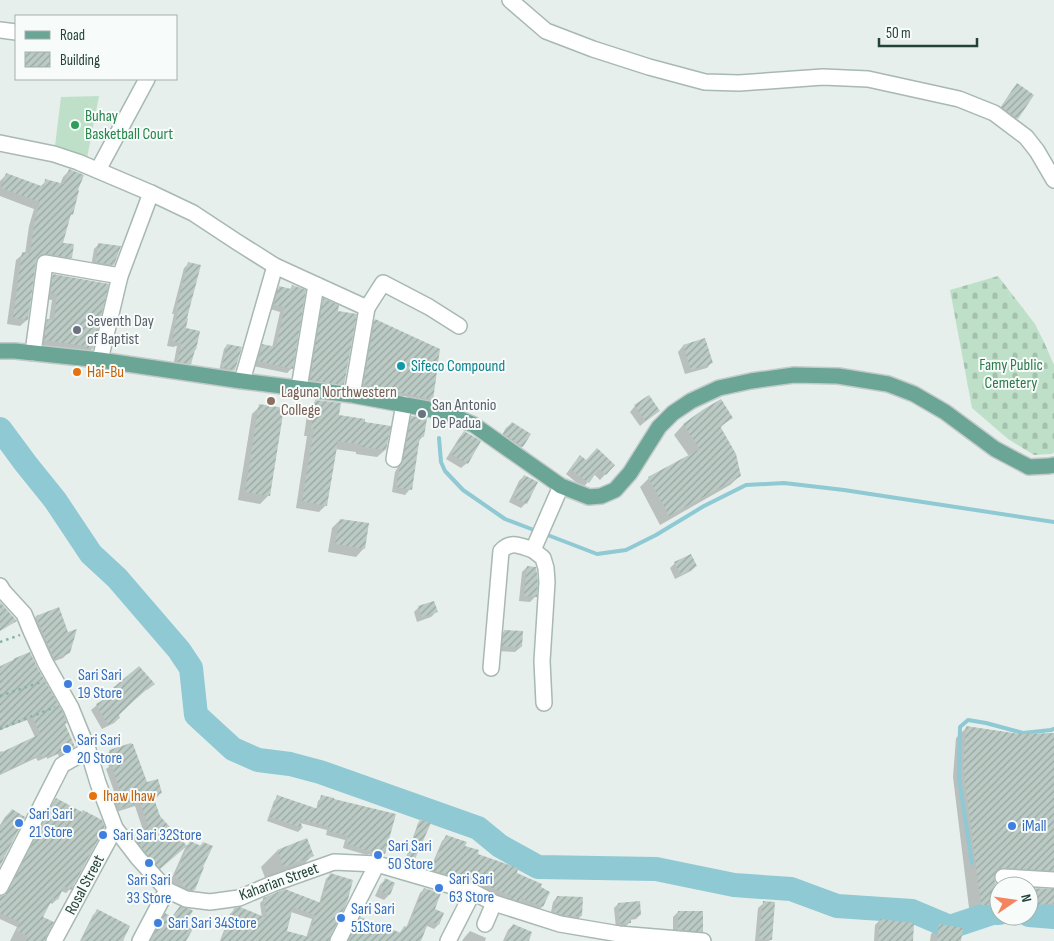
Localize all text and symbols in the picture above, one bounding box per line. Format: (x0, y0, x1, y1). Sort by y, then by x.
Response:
legend (15, 15, 178, 80)
scale bar (879, 15, 976, 47)
text: 50 m (886, 24, 911, 43)
text: Road (60, 26, 85, 45)
text: Building (60, 51, 100, 70)
place label: Buhay Basketball Court (85, 107, 173, 144)
marker: Buhay Basketball Court (69, 119, 81, 131)
place label: Seventh Day of Baptist (87, 312, 154, 349)
marker: Seventh Day of Baptist (71, 324, 83, 336)
park label: Famy Public Cemetery (979, 356, 1043, 393)
place label: Sifeco Compound (411, 357, 505, 376)
marker: Sifeco Compound (395, 360, 407, 372)
place label: Hai-Bu (87, 363, 124, 382)
marker: Hai-Bu (71, 366, 83, 378)
place label: Laguna Northwestern College (281, 383, 397, 420)
marker: Laguna Northwestern College (265, 395, 277, 407)
place label: San Antonio De Padua (432, 396, 496, 433)
marker: San Antonio De Padua (416, 408, 428, 420)
place label: Sari Sari 19 Store (78, 666, 122, 703)
marker: Sari Sari 19 Store (62, 678, 74, 690)
place label: Sari Sari 20 Store (77, 731, 122, 768)
marker: Sari Sari 20 Store (61, 743, 73, 755)
place label: Ihaw Ihaw (103, 787, 156, 806)
marker: Ihaw Ihaw (87, 790, 99, 802)
place label: Sari Sari 21 Store (29, 805, 73, 842)
marker: Sari Sari 21 Store (13, 817, 25, 829)
place label: iMall (1022, 817, 1047, 836)
marker: iMall (1006, 820, 1018, 832)
place label: Sari Sari 32Store (113, 826, 202, 845)
marker: Sari Sari 32Store (97, 829, 109, 841)
place label: Sari Sari 50 Store (388, 837, 433, 874)
marker: Sari Sari 50 Store (372, 849, 384, 861)
street label: Rosal Street (61, 852, 109, 918)
marker: Sari Sari 33 Store (143, 857, 155, 869)
street label: Kaharian Street (237, 859, 321, 905)
place label: Sari Sari 63 Store (449, 870, 494, 907)
place label: Sari Sari 33 Store (127, 871, 171, 908)
north arrow (989, 876, 1039, 926)
marker: Sari Sari 63 Store (433, 882, 445, 894)
text: N (1017, 893, 1035, 904)
place label: Sari Sari 51Store (351, 900, 395, 937)
marker: Sari Sari 51Store (335, 912, 347, 924)
place label: Sari Sari 34Store (168, 914, 257, 933)
marker: Sari Sari 34Store (152, 917, 164, 929)

